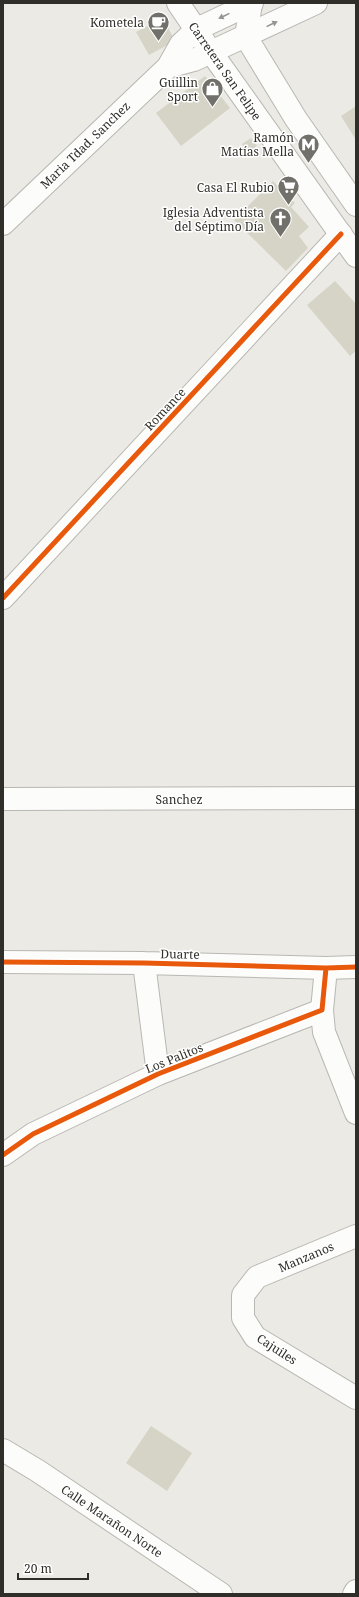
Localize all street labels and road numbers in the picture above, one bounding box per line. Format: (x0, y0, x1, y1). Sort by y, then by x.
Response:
street label: Carretera San Felipe (185, 18, 265, 124)
street label: Maria Tdad. Sanchez (36, 98, 134, 192)
street label: Romance (141, 384, 189, 434)
street label: Sanchez (155, 791, 203, 808)
street label: Duarte (160, 945, 200, 963)
street label: Los Palitos (143, 1039, 205, 1077)
street label: Manzanos (276, 1238, 336, 1276)
street label: Cajuiles (254, 1330, 300, 1368)
street label: Calle Marañon Norte (58, 1481, 166, 1561)

